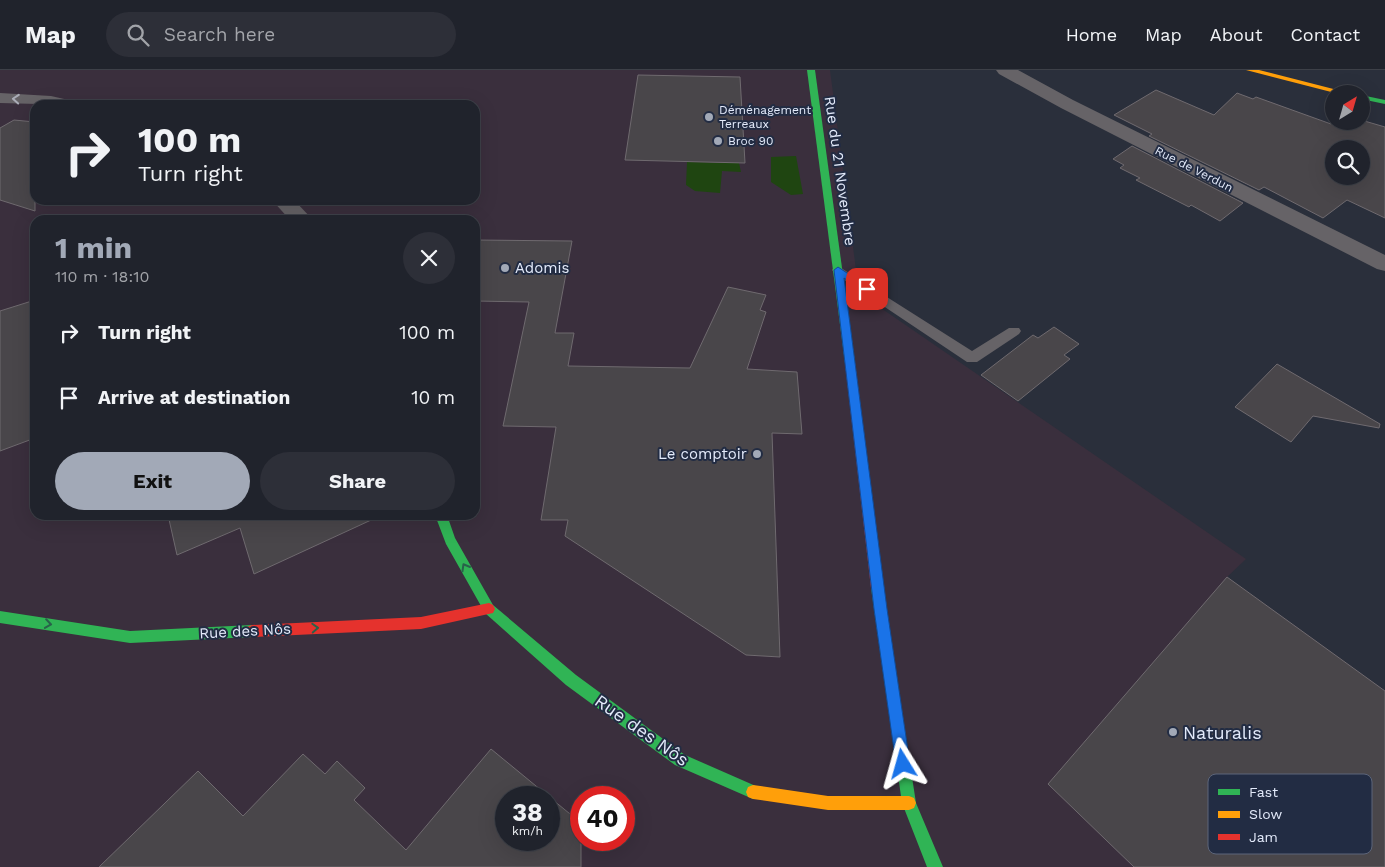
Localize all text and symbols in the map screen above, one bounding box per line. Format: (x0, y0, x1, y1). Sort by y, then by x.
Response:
search box (106, 12, 456, 57)
text: Map (25, 21, 76, 49)
icon: search (124, 21, 152, 49)
text: Search here (164, 23, 275, 46)
text: Home (1066, 24, 1117, 45)
text: Map (1145, 24, 1182, 45)
text: About (1210, 24, 1262, 45)
text: Contact (1290, 24, 1360, 45)
north arrow (1325, 85, 1370, 130)
map controls (1325, 85, 1370, 185)
one-way arrow (12, 94, 20, 105)
street label: Rue du 21 Novembre (821, 95, 859, 247)
place label: Déménagement Terreaux (719, 103, 811, 131)
marker: Déménagement Terreaux (703, 111, 715, 123)
text: 100 m (138, 119, 241, 161)
icon: right (55, 120, 120, 185)
place label: Broc 90 (728, 134, 773, 148)
marker: Broc 90 (712, 135, 724, 147)
button: search (1325, 140, 1370, 185)
street label: Rue de Verdun (1153, 143, 1235, 195)
text: Turn right (138, 161, 243, 186)
text: 1 min (55, 230, 132, 265)
button: close (403, 232, 455, 284)
place label: Adomis (515, 259, 569, 277)
marker: Adomis (499, 262, 511, 274)
text: 110 m · 18:10 (55, 267, 149, 286)
pin (846, 268, 888, 310)
icon: arrive (853, 275, 881, 303)
icon: right (55, 319, 83, 347)
text: Turn right (98, 321, 191, 344)
text: 100 m (399, 321, 455, 344)
icon: arrive (55, 384, 83, 412)
text: Arrive at destination (98, 386, 290, 409)
text: 10 m (411, 386, 455, 409)
place label: Le comptoir (658, 445, 747, 463)
marker: Le comptoir (751, 448, 763, 460)
button: Exit (55, 452, 250, 510)
button: Share (260, 452, 455, 510)
one-way arrow (462, 563, 472, 572)
one-way arrow (44, 619, 53, 629)
street label: Rue des Nôs (199, 620, 291, 642)
one-way arrow (311, 623, 319, 633)
street label: Rue des Nôs (591, 690, 693, 770)
place label: Naturalis (1183, 722, 1262, 743)
marker: Naturalis (1167, 726, 1179, 738)
position arrow (876, 737, 928, 789)
legend (1208, 774, 1372, 854)
text: Fast (1249, 784, 1278, 800)
speed limit sign: 40 (570, 786, 635, 851)
text: 38 (512, 798, 543, 827)
text: Slow (1249, 806, 1282, 822)
text: km/h (512, 824, 543, 838)
text: Jam (1249, 829, 1278, 845)

